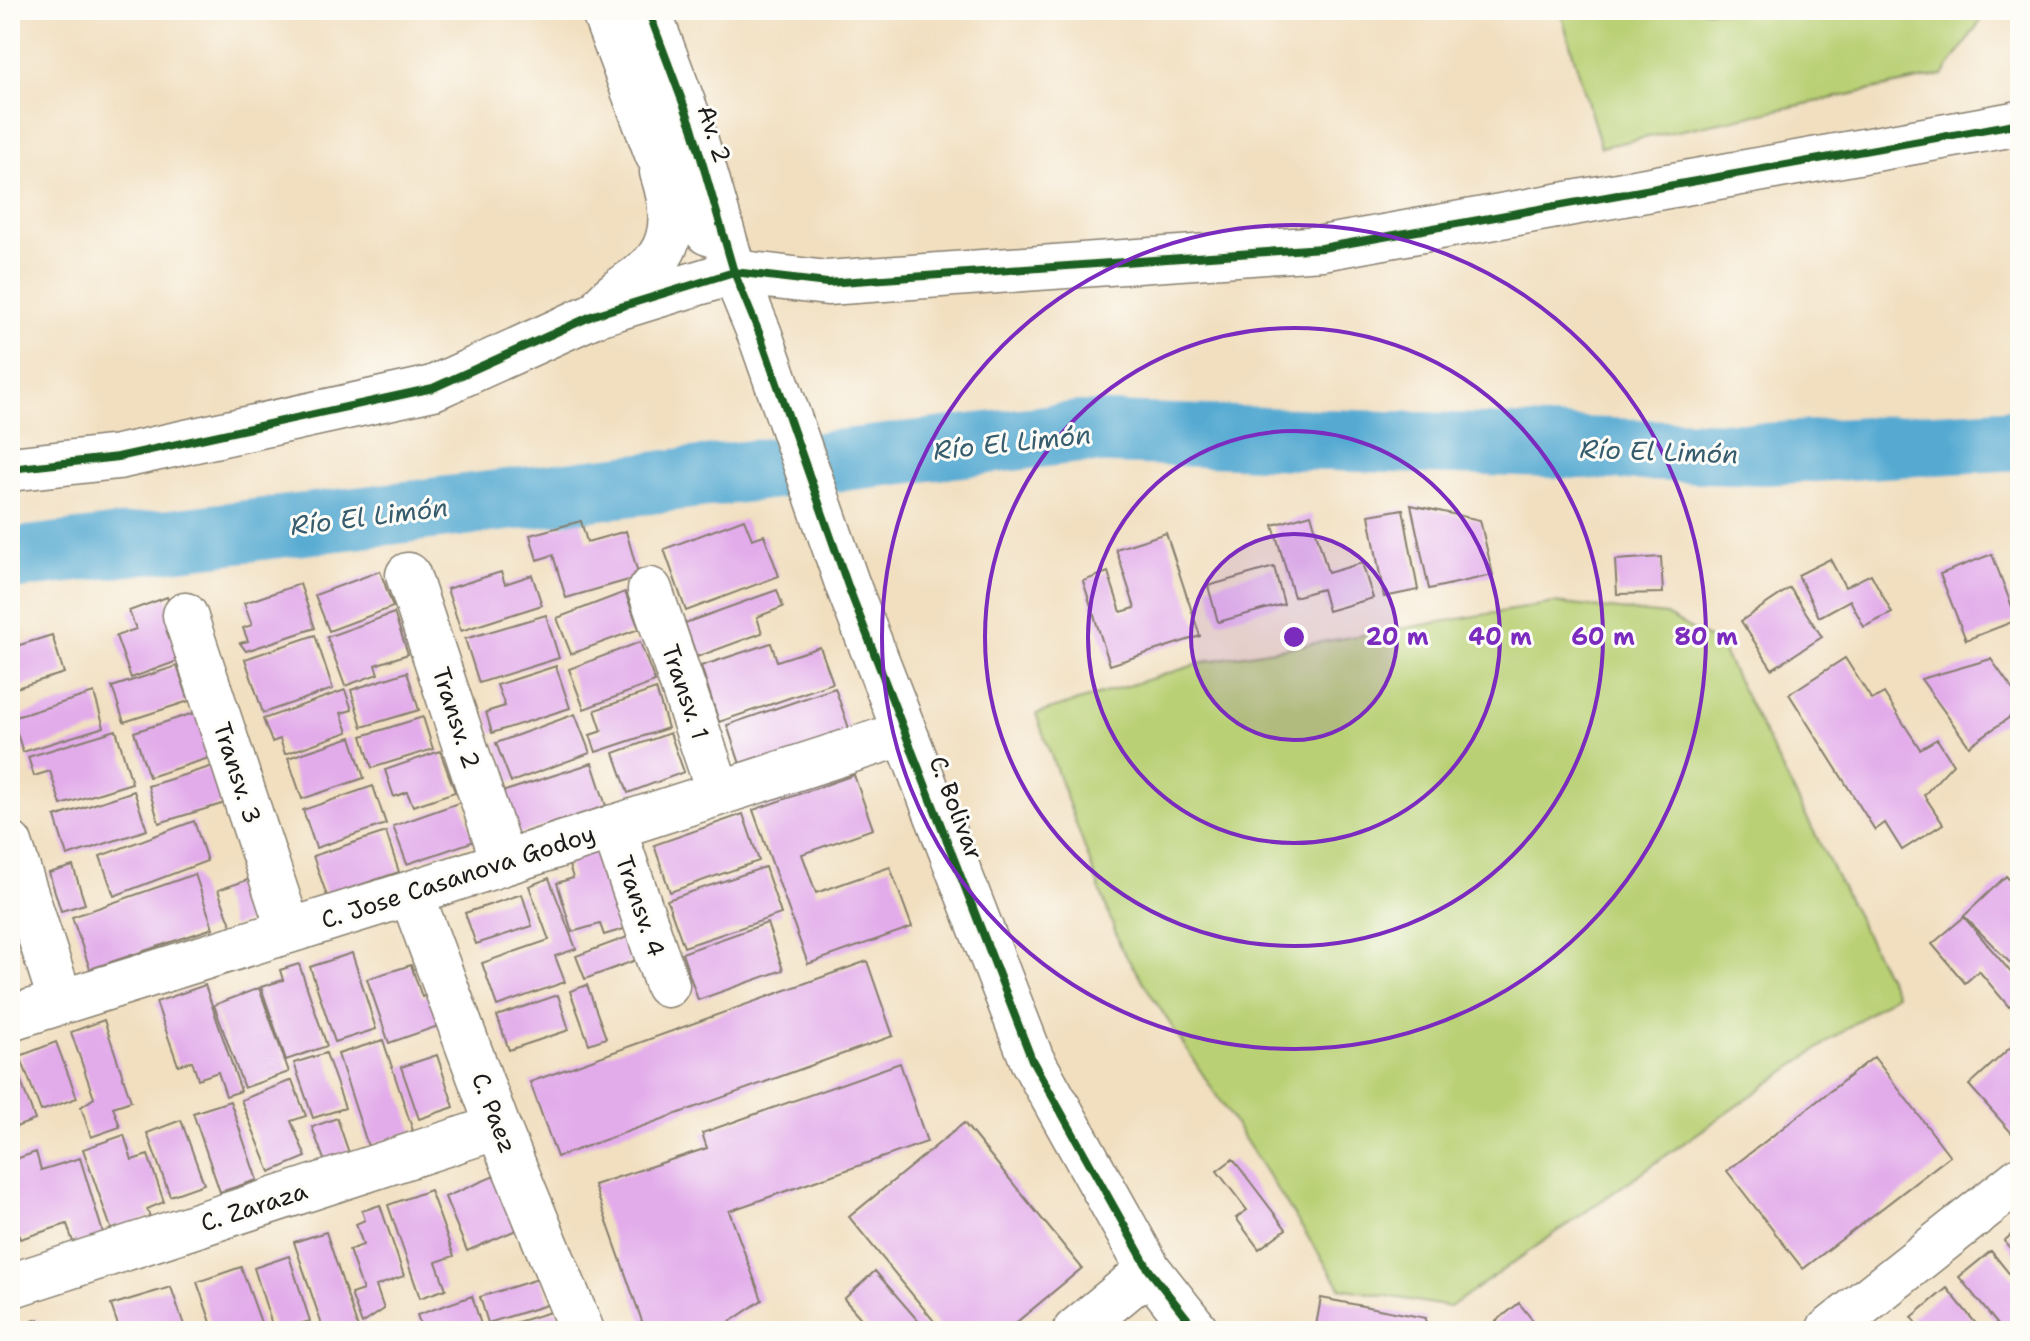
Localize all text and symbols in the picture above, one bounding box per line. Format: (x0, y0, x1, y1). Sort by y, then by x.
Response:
street label: Av. 2 (690, 101, 738, 167)
water label: Río El Limón (931, 416, 1093, 468)
water label: Río El Limón (1579, 431, 1739, 471)
water label: Río El Limón (288, 489, 450, 543)
text: 20 m (1365, 621, 1429, 653)
text: 40 m (1468, 621, 1532, 653)
text: 60 m (1571, 621, 1635, 653)
text: 80 m (1674, 621, 1738, 653)
centre of rings (1280, 623, 1308, 651)
street label: Transv. 1 (654, 640, 716, 744)
street label: Transv. 2 (425, 663, 487, 773)
street label: Transv. 3 (206, 718, 268, 828)
street label: C. Bolivar (922, 751, 990, 865)
street label: C. Jose Casanova Godoy (317, 818, 599, 936)
street label: Transv. 4 (608, 851, 672, 961)
street label: C. Paez (464, 1068, 524, 1158)
street label: C. Zaraza (197, 1175, 311, 1239)

